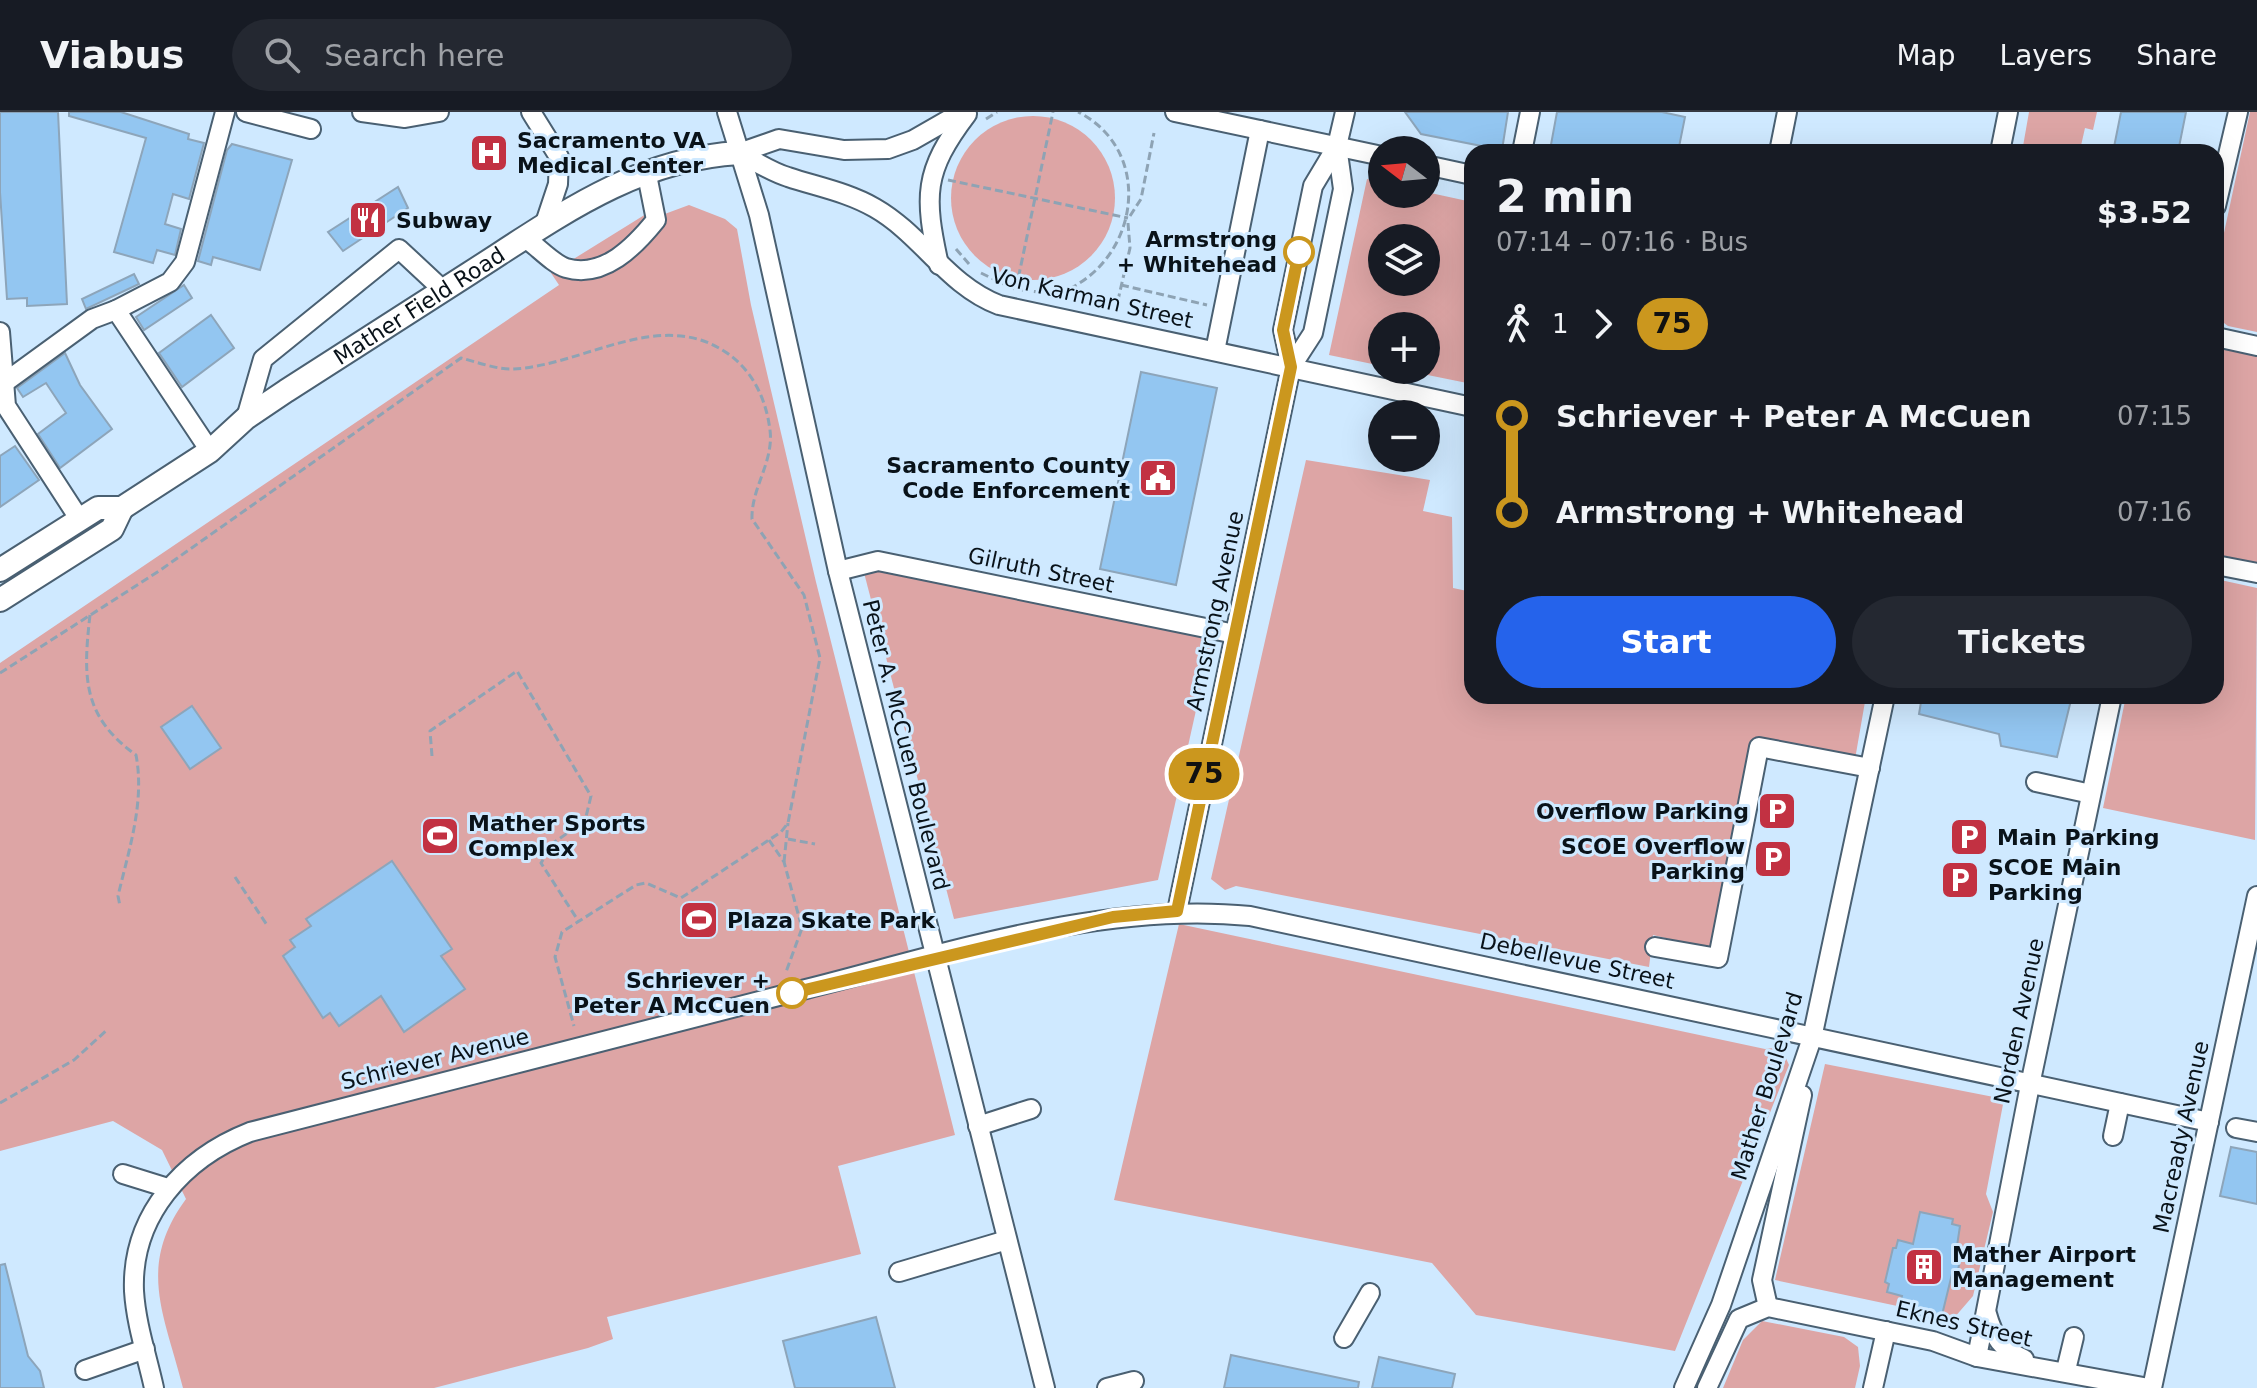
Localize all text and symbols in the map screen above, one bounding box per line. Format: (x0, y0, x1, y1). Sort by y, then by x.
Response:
search box (232, 19, 792, 91)
text: Viabus (40, 33, 184, 77)
icon: search (260, 33, 304, 77)
text: Search here (324, 38, 505, 73)
text: Map (1896, 39, 1956, 72)
text: Layers (2000, 39, 2092, 72)
text: Share (2136, 39, 2217, 72)
place label: Sacramento VA Medical Center (517, 128, 706, 178)
hospital icon: Sacramento VA Medical Center (468, 132, 510, 174)
north arrow (1368, 136, 1440, 208)
map controls (1368, 136, 1440, 472)
text: 2 min (1496, 171, 1634, 222)
text: $3.52 (2097, 195, 2192, 230)
restaurant icon: Subway (347, 199, 389, 241)
place label: Subway (396, 208, 492, 233)
button: layers (1368, 224, 1440, 296)
place label: Armstrong + Whitehead (1117, 227, 1277, 277)
text: 07:14 – 07:16 · Bus (1496, 227, 1748, 257)
marker: Armstrong + Whitehead (1284, 237, 1314, 267)
street label: Mather Field Road (329, 242, 509, 370)
street label: Von Karman Street (989, 263, 1196, 334)
icon: walk (1496, 302, 1540, 346)
icon: forward (1581, 302, 1625, 346)
text: 75 (1653, 307, 1692, 340)
text: 1 (1552, 309, 1569, 339)
button: + (1368, 312, 1440, 384)
text: Schriever + Peter A McCuen (1556, 399, 2032, 434)
button: − (1368, 400, 1440, 472)
text: 07:15 (2117, 401, 2192, 431)
place label: Sacramento County Code Enforcement (886, 453, 1130, 503)
public building icon: Sacramento County Code Enforcement (1137, 457, 1179, 499)
text: Armstrong + Whitehead (1556, 495, 1965, 530)
text: 07:16 (2117, 497, 2192, 527)
street label: Armstrong Avenue (1182, 509, 1248, 713)
street label: Gilruth Street (966, 542, 1117, 598)
button: Start (1496, 596, 1836, 688)
button: Tickets (1852, 596, 2192, 688)
street label: Peter A. McCuen Boulevard (858, 597, 954, 893)
line badge: 75 (1168, 748, 1240, 800)
text: 75 (1185, 757, 1223, 790)
parking icon: Overflow Parking (1756, 790, 1798, 832)
place label: Overflow Parking (1536, 799, 1749, 824)
place label: Mather Sports Complex (468, 811, 646, 861)
sports icon: Mather Sports Complex (419, 815, 461, 857)
parking icon: Main Parking (1948, 816, 1990, 858)
place label: Main Parking (1997, 825, 2159, 850)
place label: SCOE Overflow Parking (1561, 834, 1745, 884)
parking icon: SCOE Overflow Parking (1752, 838, 1794, 880)
place label: SCOE Main Parking (1988, 855, 2121, 905)
parking icon: SCOE Main Parking (1939, 859, 1981, 901)
sports icon: Plaza Skate Park (678, 899, 720, 941)
place label: Plaza Skate Park (727, 908, 936, 933)
street label: Debellevue Street (1478, 928, 1677, 994)
street label: Norden Avenue (1989, 936, 2049, 1106)
place label: Schriever + Peter A McCuen (573, 968, 770, 1018)
marker: Schriever + Peter A McCuen (777, 978, 807, 1008)
street label: Mather Boulevard (1726, 989, 1808, 1183)
street label: Schriever Avenue (338, 1024, 532, 1094)
street label: Macready Avenue (2148, 1039, 2214, 1235)
place label: Mather Airport Management (1952, 1242, 2136, 1292)
building icon: Mather Airport Management (1903, 1246, 1945, 1288)
street label: Eknes Street (1893, 1296, 2035, 1352)

